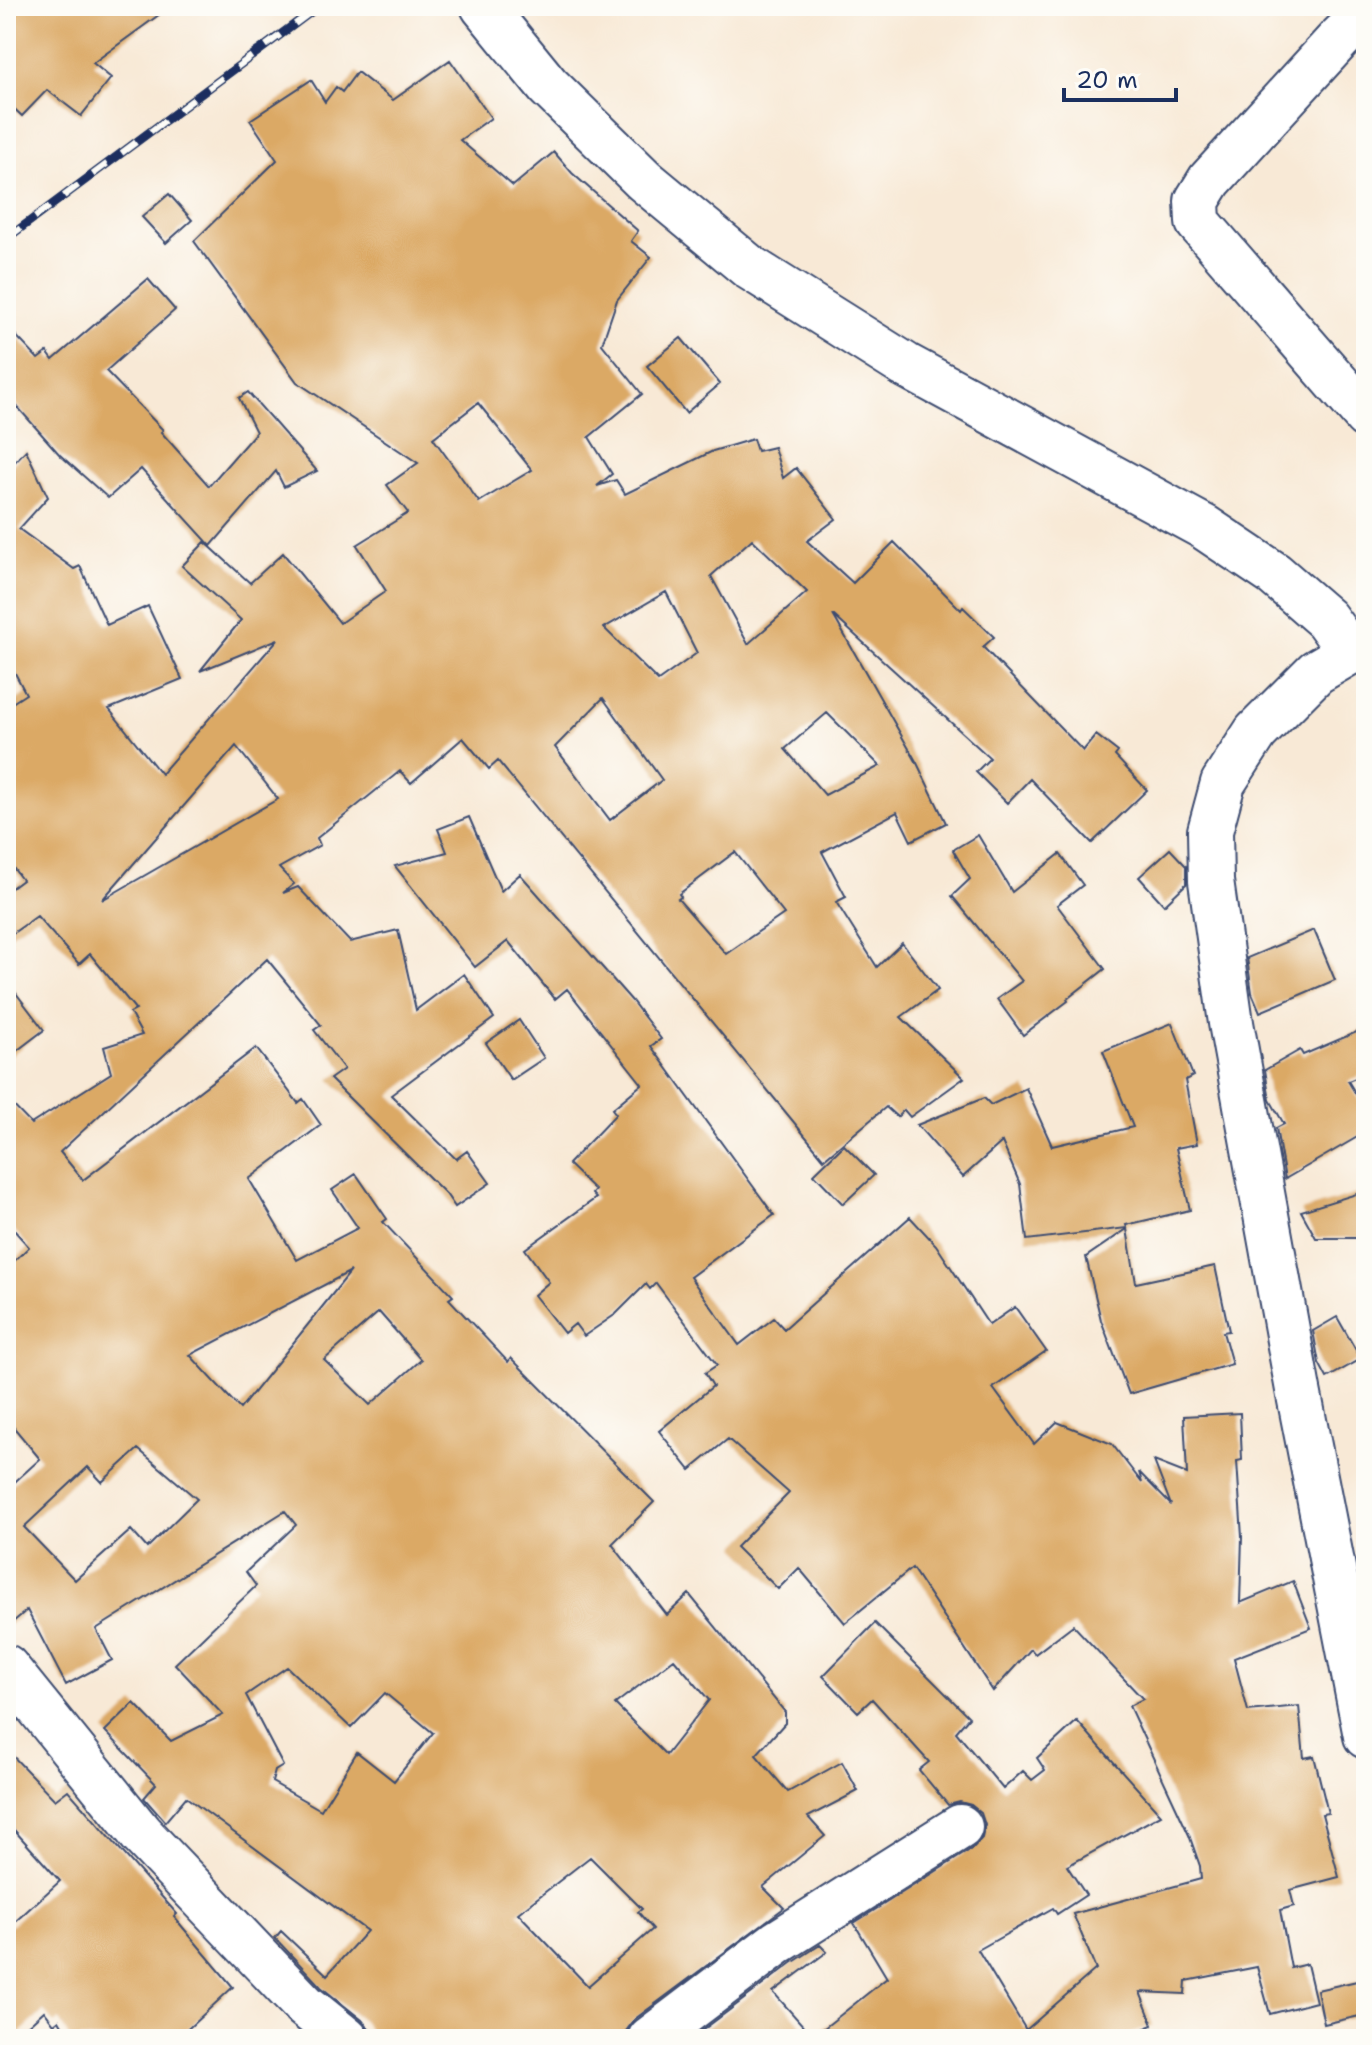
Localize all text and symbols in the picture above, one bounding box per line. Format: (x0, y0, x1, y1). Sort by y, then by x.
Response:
scale bar (1064, 52, 1176, 102)
text: 20 m (1076, 64, 1138, 96)

